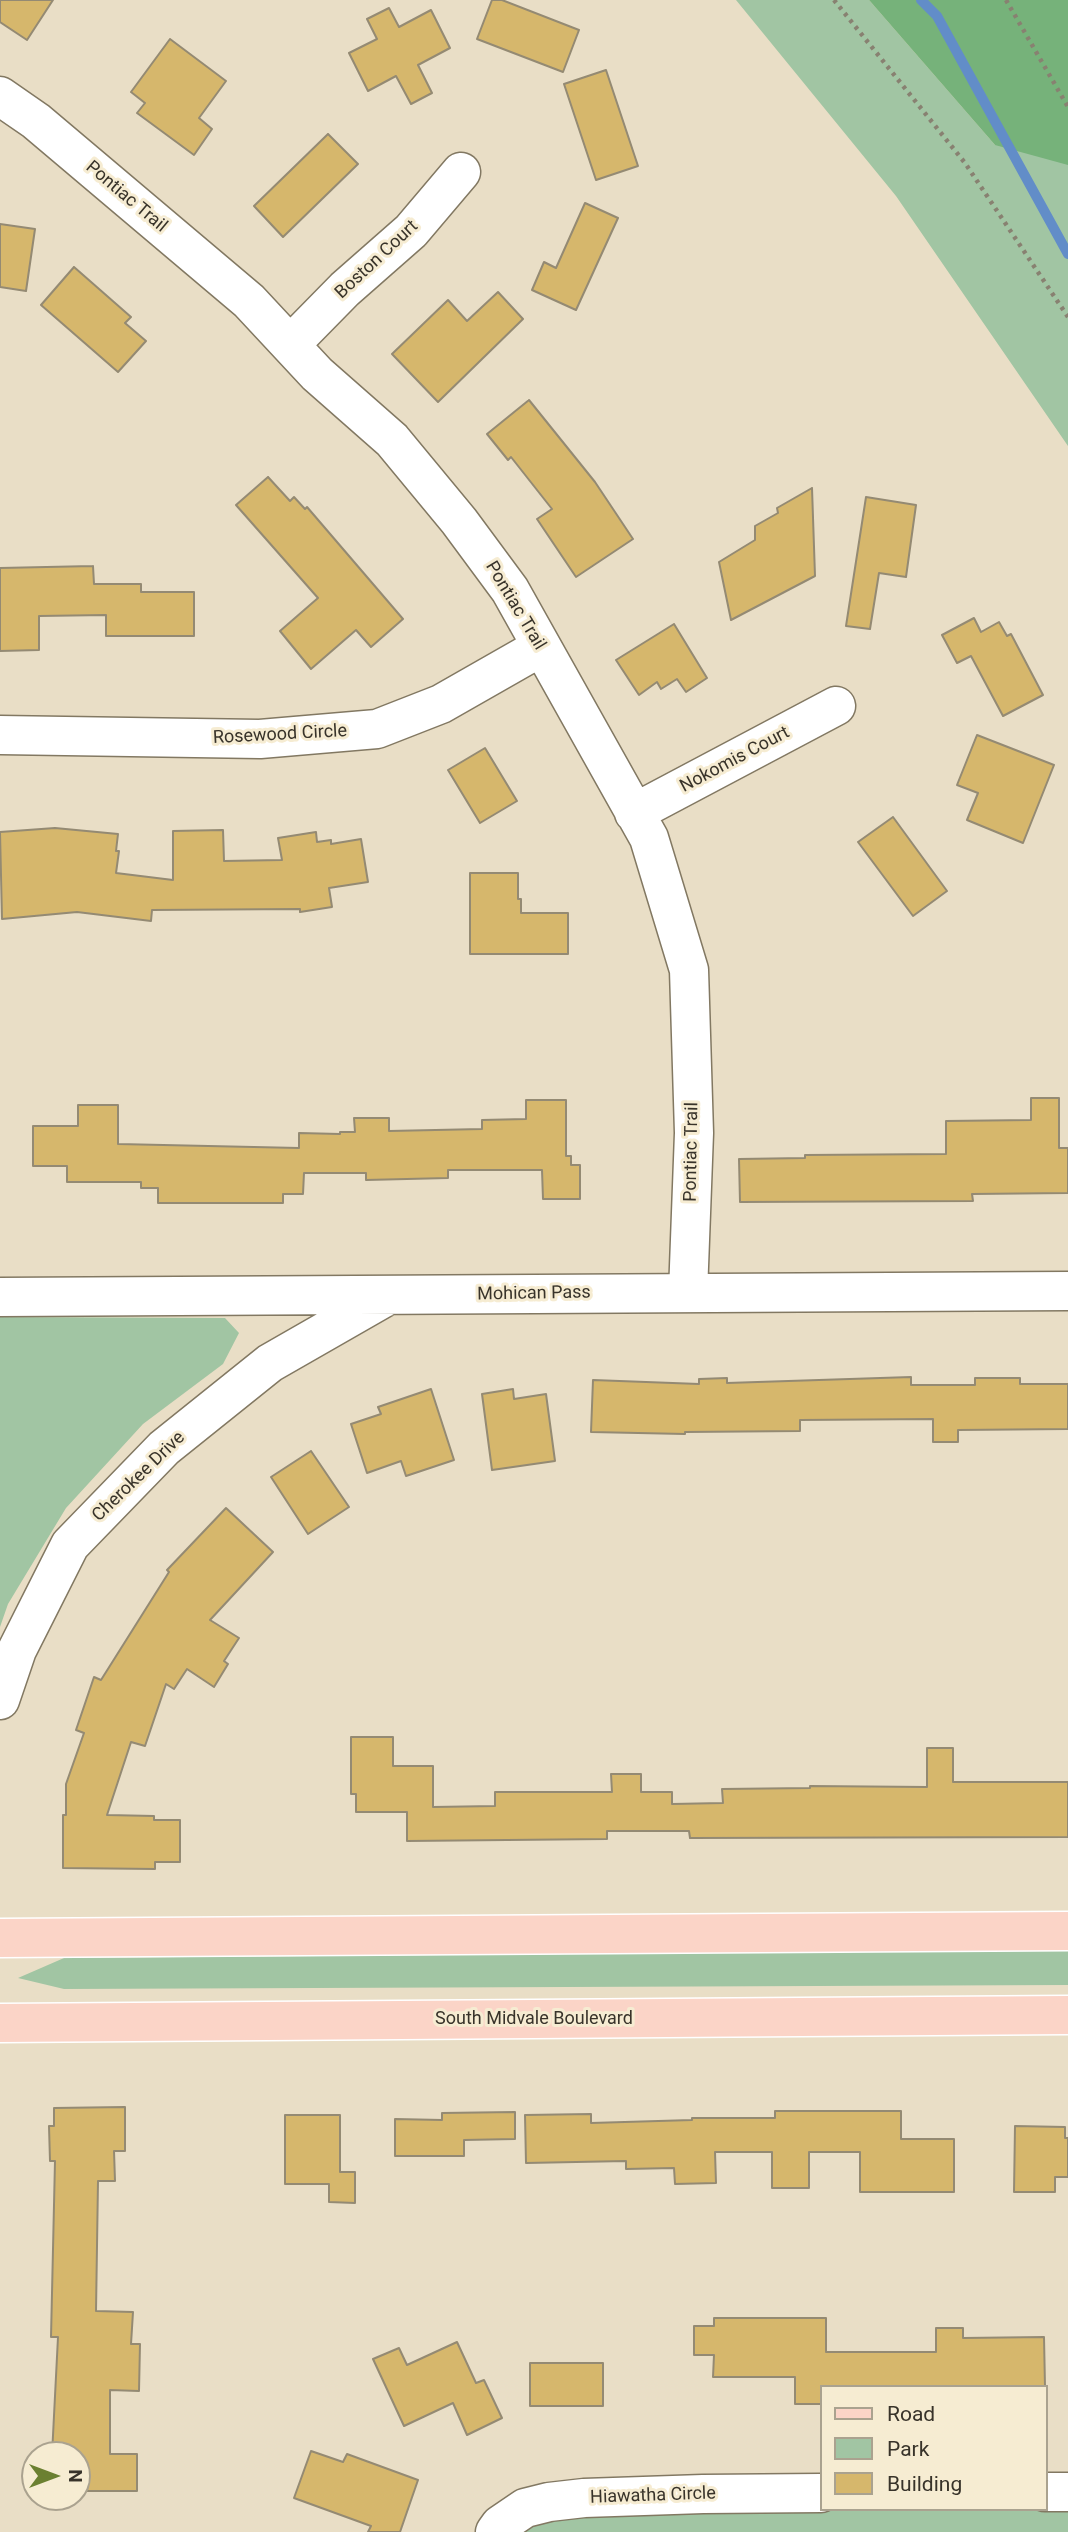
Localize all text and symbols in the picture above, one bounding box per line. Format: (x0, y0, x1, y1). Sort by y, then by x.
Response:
street label: Pontiac Trail (81, 157, 171, 237)
street label: Boston Court (331, 216, 423, 304)
street label: Pontiac Trail (480, 558, 550, 654)
street label: Rosewood Circle (212, 721, 348, 749)
street label: Nokomis Court (677, 722, 793, 798)
street label: Pontiac Trail (680, 1102, 704, 1202)
street label: Mohican Pass (477, 1282, 591, 1306)
street label: Cherokee Drive (88, 1427, 190, 1527)
street label: South Midvale Boulevard (435, 2008, 633, 2030)
legend (820, 2385, 1047, 2511)
text: Road (887, 2402, 935, 2426)
text: Park (887, 2437, 929, 2461)
north arrow (21, 2441, 91, 2511)
text: N (64, 2469, 87, 2483)
text: Building (887, 2472, 962, 2496)
street label: Hiawatha Circle (590, 2483, 716, 2509)

